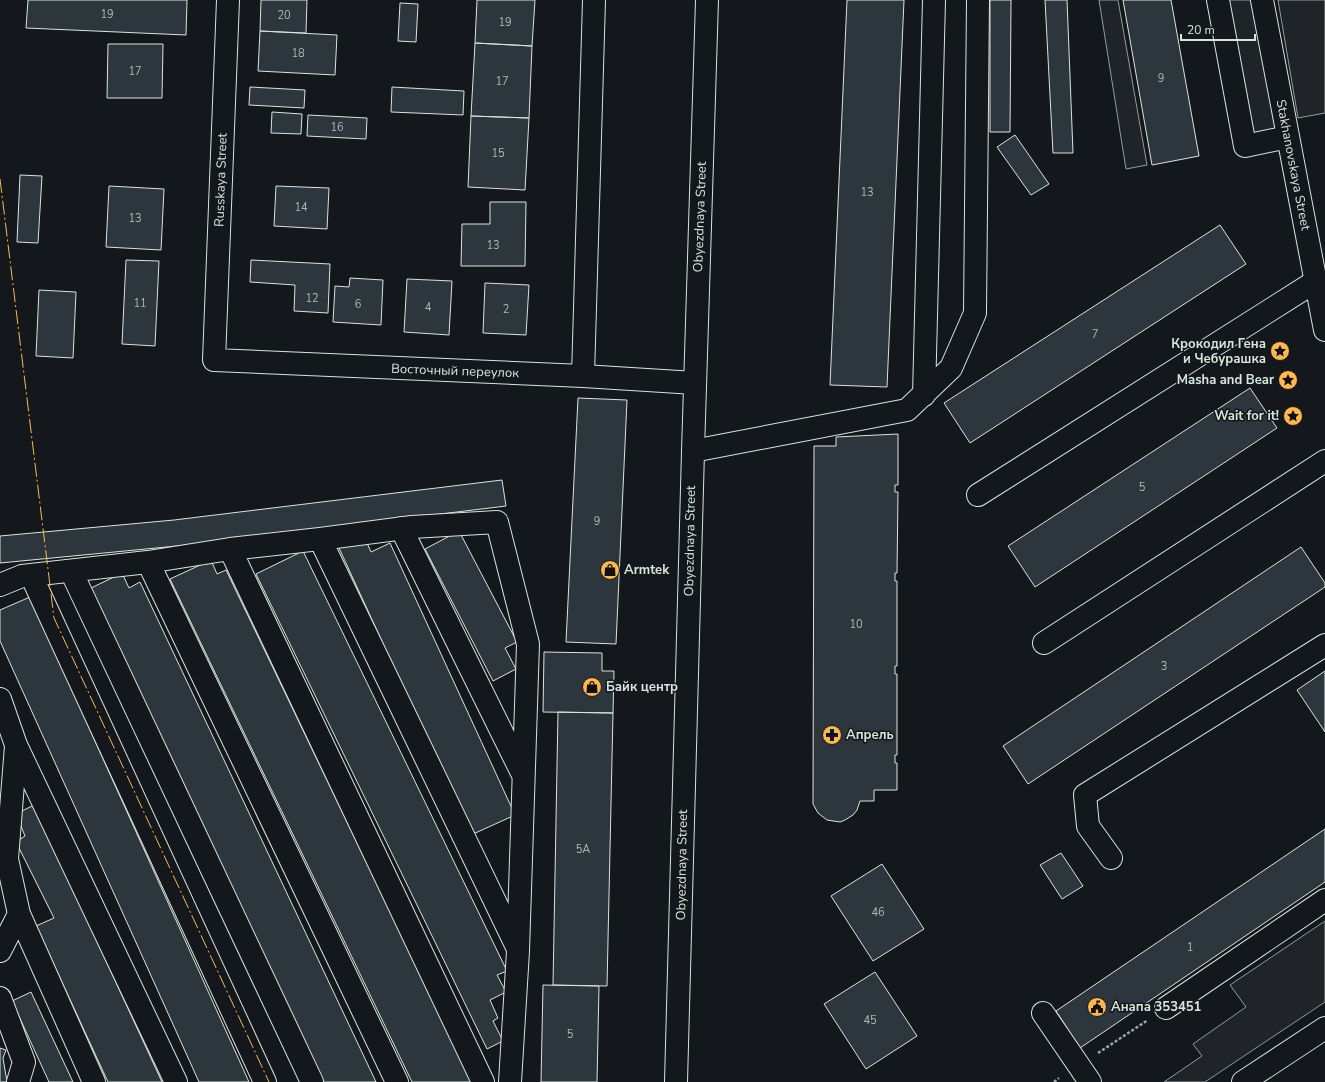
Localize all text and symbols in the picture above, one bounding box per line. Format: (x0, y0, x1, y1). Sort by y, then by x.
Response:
house number: 19 (100, 7, 114, 22)
house number: 20 (277, 8, 291, 23)
house number: 19 (498, 15, 512, 30)
scale bar (1181, 16, 1255, 42)
text: 20 m (1187, 22, 1215, 38)
house number: 18 (291, 46, 305, 61)
house number: 17 (128, 64, 142, 79)
house number: 9 (1158, 71, 1164, 86)
house number: 17 (495, 74, 509, 89)
street label: Stakhanovskaya Street (1271, 98, 1315, 232)
house number: 16 (330, 120, 344, 135)
street label: Russkaya Street (210, 132, 232, 227)
house number: 15 (491, 146, 505, 161)
street label: Obyezdnaya Street (689, 161, 711, 273)
house number: 13 (860, 185, 874, 200)
house number: 14 (294, 200, 308, 215)
house number: 13 (128, 211, 142, 226)
house number: 13 (486, 238, 500, 253)
house number: 12 (305, 291, 319, 306)
house number: 11 (133, 296, 147, 311)
house number: 6 (355, 297, 362, 312)
house number: 4 (425, 300, 432, 315)
house number: 2 (503, 302, 509, 317)
house number: 7 (1092, 327, 1098, 342)
place label: Крокодил Гена и Чебурашка (1171, 335, 1266, 368)
place icon: Крокодил Гена и Чебурашка (1269, 340, 1291, 362)
street label: Восточный переулок (391, 360, 519, 382)
place icon: Masha and Bear (1277, 369, 1299, 391)
place label: Masha and Bear (1177, 371, 1275, 389)
place icon: Wait for it! (1282, 405, 1304, 427)
place label: Wait for it! (1214, 407, 1279, 425)
house number: 5 (1139, 480, 1146, 495)
street label: Obyezdnaya Street (680, 485, 700, 597)
house number: 9 (594, 514, 600, 529)
shop icon: Armtek (599, 559, 621, 581)
place label: Armtek (624, 561, 670, 579)
house number: 10 (849, 617, 863, 632)
house number: 3 (1161, 659, 1167, 674)
shop icon: Байк центр (581, 676, 603, 698)
place label: Байк центр (606, 678, 678, 696)
pharmacy icon: Апрель (821, 724, 843, 746)
place label: Апрель (846, 726, 894, 744)
street label: Obyezdnaya Street (672, 809, 692, 921)
house number: 5А (576, 842, 590, 857)
house number: 46 (871, 905, 885, 920)
house number: 1 (1187, 940, 1193, 955)
public building icon: Анапа 353451 (1086, 996, 1108, 1018)
place label: Анапа 353451 (1111, 998, 1202, 1016)
house number: 45 (863, 1013, 877, 1028)
house number: 5 (567, 1027, 574, 1042)

